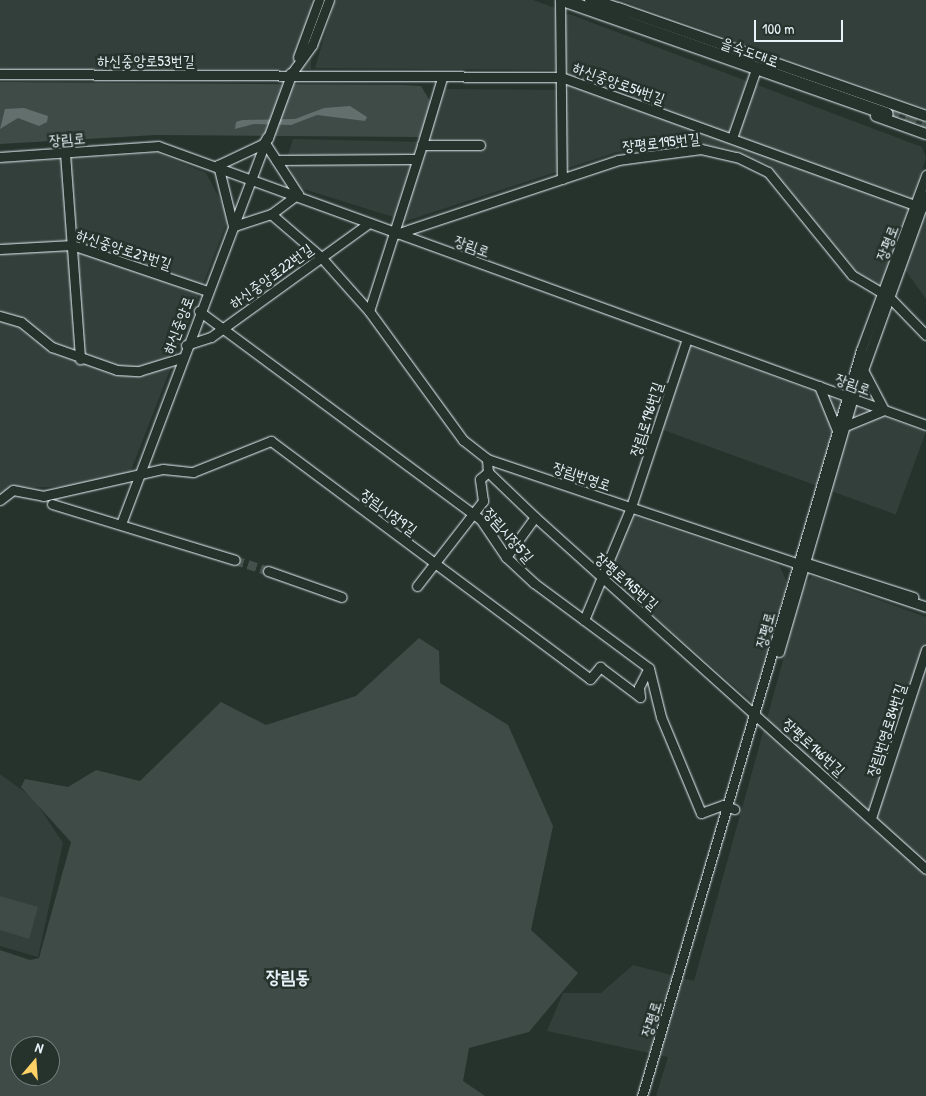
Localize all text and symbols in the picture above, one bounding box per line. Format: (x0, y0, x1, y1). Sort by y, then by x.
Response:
scale bar (756, 10, 845, 42)
text: 100 m (762, 18, 795, 39)
street label: 을숙도대로 (719, 33, 781, 71)
street label: 하신중앙로53번길 (97, 52, 195, 70)
street label: 하신중앙로54번길 (571, 58, 667, 108)
street label: 장림로 (48, 129, 86, 149)
street label: 장평로195번길 (621, 129, 701, 155)
street label: 장평로 (872, 223, 902, 263)
street label: 하신중앙로27번길 (74, 225, 174, 273)
street label: 장림로 (452, 231, 492, 261)
street label: 하신중앙로22번길 (226, 240, 316, 312)
street label: 하신중앙로 (159, 294, 197, 356)
street label: 장림로 (833, 369, 873, 399)
street label: 장림로196번길 (625, 379, 667, 459)
street label: 장림번영로 (551, 458, 613, 494)
street label: 장림시장9길 (357, 485, 421, 539)
street label: 장림시장5길 (480, 504, 538, 566)
street label: 장평로145번길 (592, 549, 662, 613)
street label: 장평로 (752, 610, 778, 650)
street label: 장림번영로84번길 (863, 681, 909, 779)
street label: 장평로146번길 (779, 714, 849, 780)
district label: 장림동 (266, 966, 310, 988)
street label: 장평로 (637, 999, 665, 1039)
north arrow (10, 1036, 60, 1086)
text: N (33, 1037, 46, 1057)

